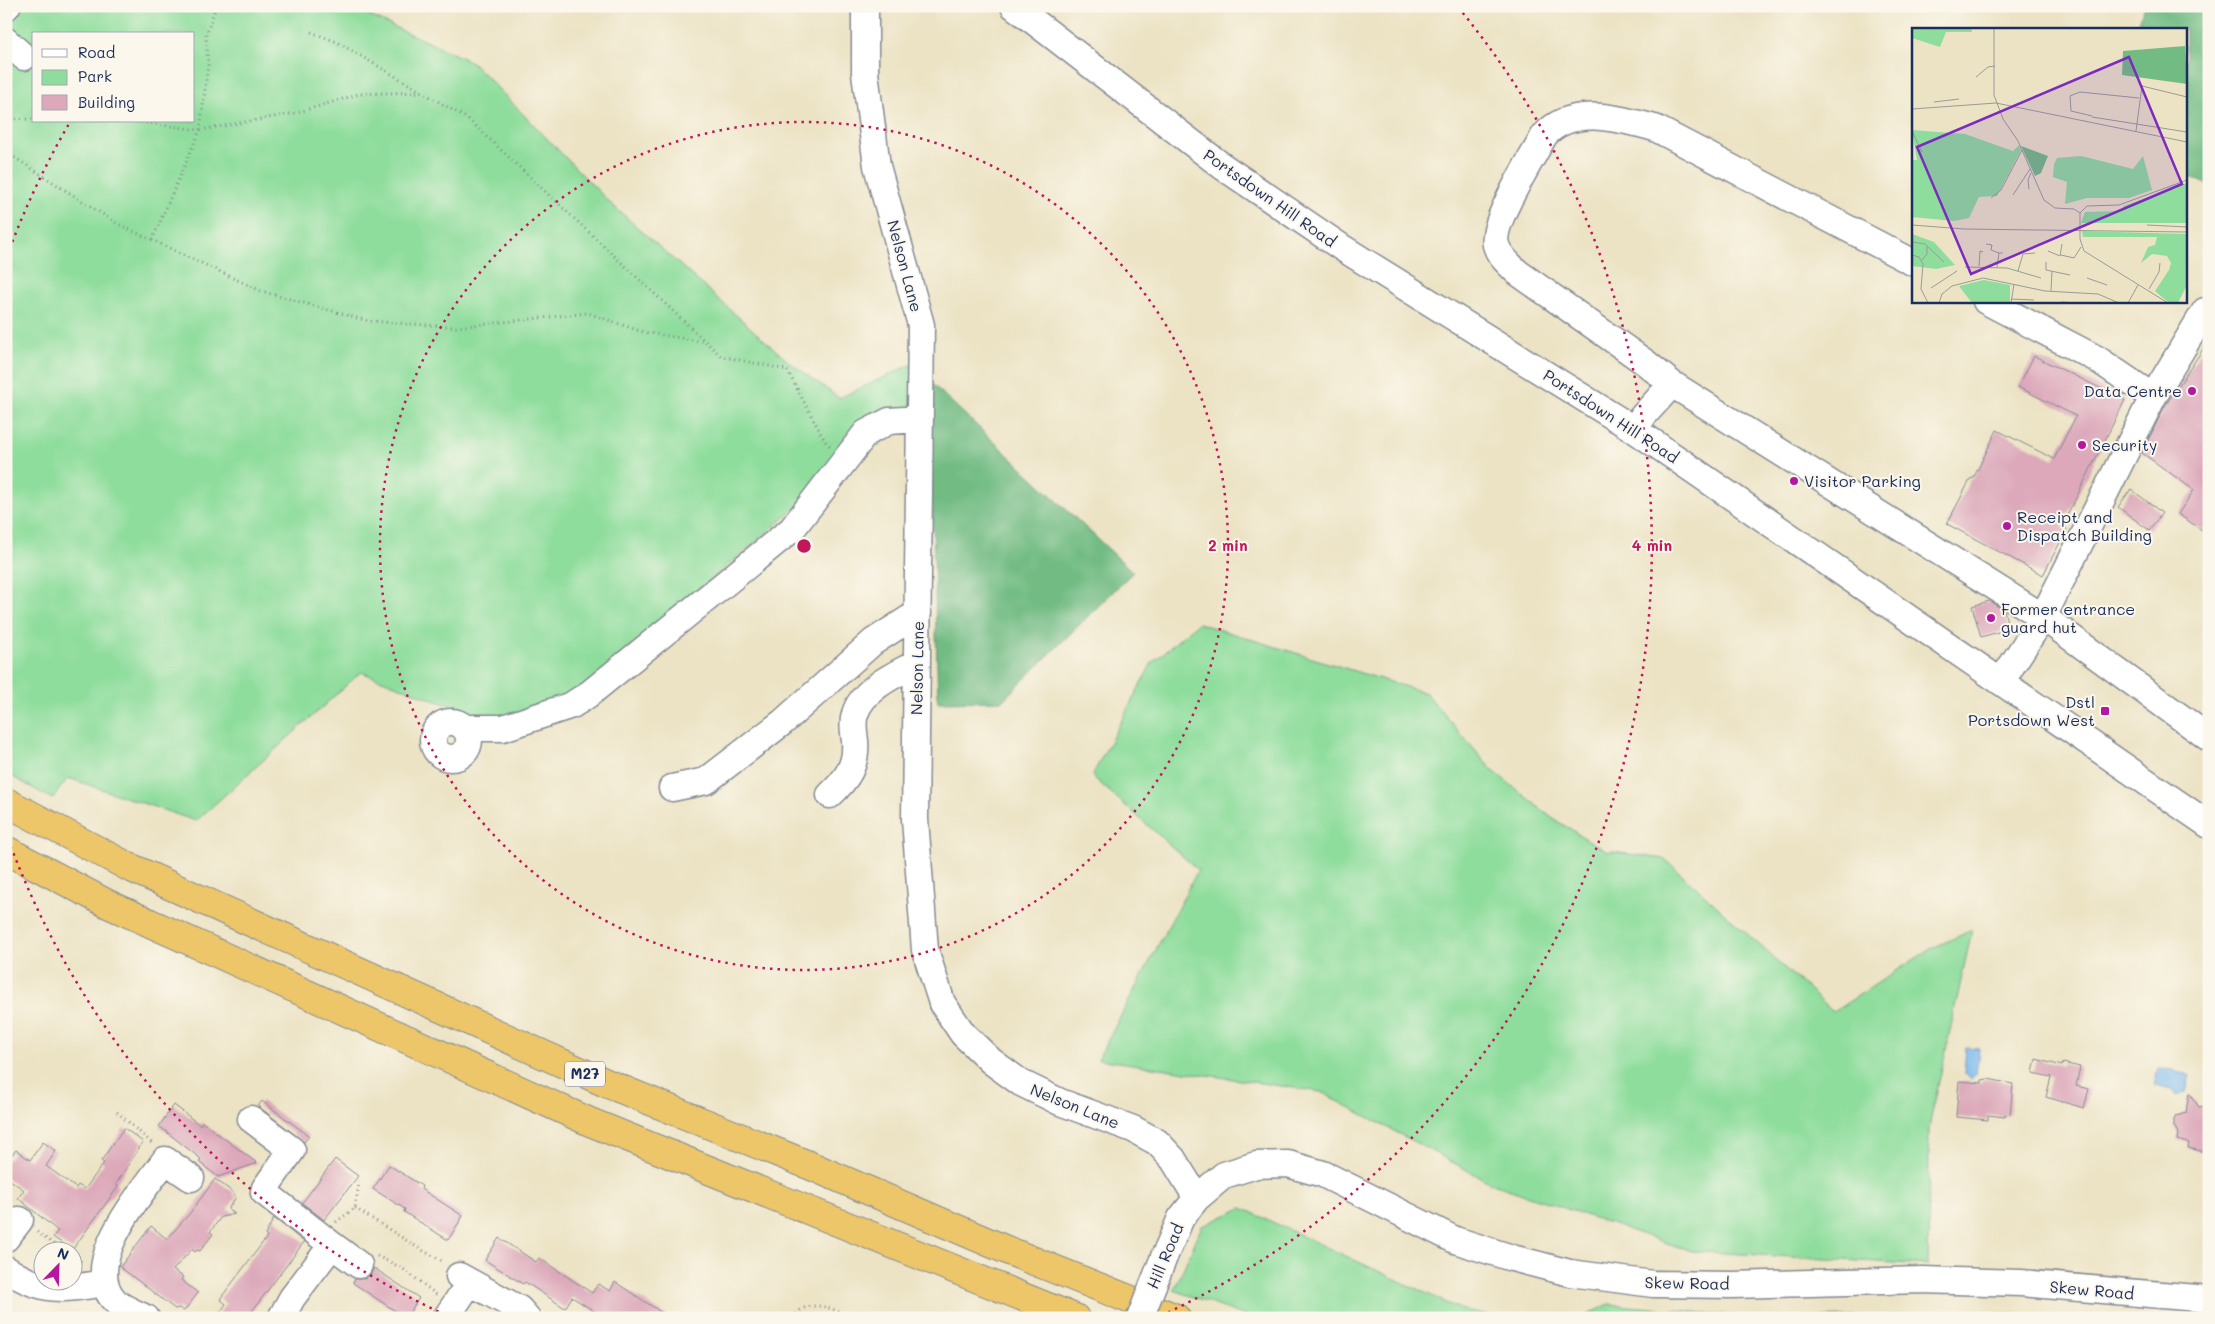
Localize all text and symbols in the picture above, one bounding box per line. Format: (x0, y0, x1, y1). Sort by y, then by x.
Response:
inset map (1912, 28, 2188, 302)
legend (32, 32, 195, 122)
text: Road (78, 42, 115, 62)
text: Park (78, 66, 112, 86)
text: Building (78, 92, 135, 112)
street label: Portsdown Hill Road (1200, 144, 1341, 251)
street label: Nelson Lane (883, 218, 928, 314)
street label: Portsdown Hill Road (1540, 364, 1683, 467)
place label: Data Centre (2084, 380, 2182, 401)
marker: Data Centre (2186, 385, 2198, 397)
place label: Security (2092, 434, 2157, 455)
marker: Security (2076, 439, 2088, 451)
place label: Visitor Parking (1804, 470, 1921, 491)
marker: Visitor Parking (1788, 475, 1800, 487)
place label: Receipt and Dispatch Building (2017, 506, 2152, 545)
marker: Receipt and Dispatch Building (2001, 520, 2013, 532)
text: 2 min (1208, 535, 1248, 555)
text: 4 min (1632, 535, 1672, 555)
centre of rings (795, 537, 813, 555)
place label: Former entrance guard hut (2001, 598, 2135, 637)
marker: Former entrance guard hut (1985, 612, 1997, 624)
street label: Nelson Lane (905, 621, 928, 715)
place label: Dstl Portsdown West (1968, 691, 2095, 730)
marker: Dstl Portsdown West (2099, 705, 2111, 717)
road number: M27 (565, 1062, 605, 1086)
street label: Nelson Lane (1028, 1078, 1123, 1133)
street label: Hill Road (1141, 1220, 1188, 1292)
north arrow (32, 1242, 82, 1292)
text: N (55, 1243, 72, 1264)
street label: Skew Road (1644, 1271, 1730, 1294)
street label: Skew Road (2049, 1275, 2135, 1304)

